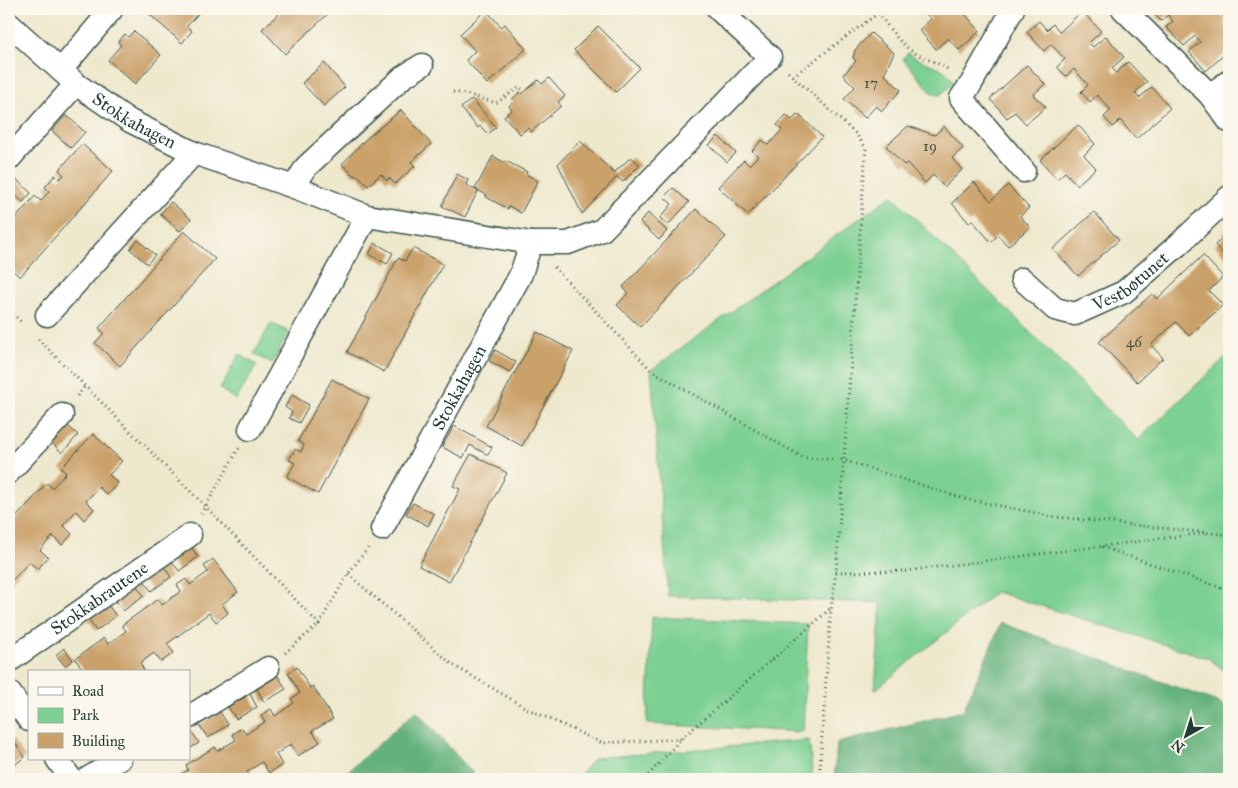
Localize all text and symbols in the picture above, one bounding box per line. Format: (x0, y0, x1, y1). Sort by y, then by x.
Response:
house number: 17 (864, 74, 878, 92)
street label: Stokkahagen (88, 88, 180, 153)
house number: 19 (923, 137, 937, 155)
street label: Vestbøtunet (1088, 247, 1174, 316)
house number: 46 (1126, 333, 1143, 351)
street label: Stokkahagen (427, 341, 491, 434)
street label: Stokkabrautene (46, 557, 152, 640)
legend (28, 670, 190, 760)
text: Road (72, 682, 104, 700)
text: Park (72, 706, 99, 724)
north arrow (1160, 710, 1210, 760)
text: Building (72, 732, 126, 750)
text: N (1168, 735, 1188, 756)

